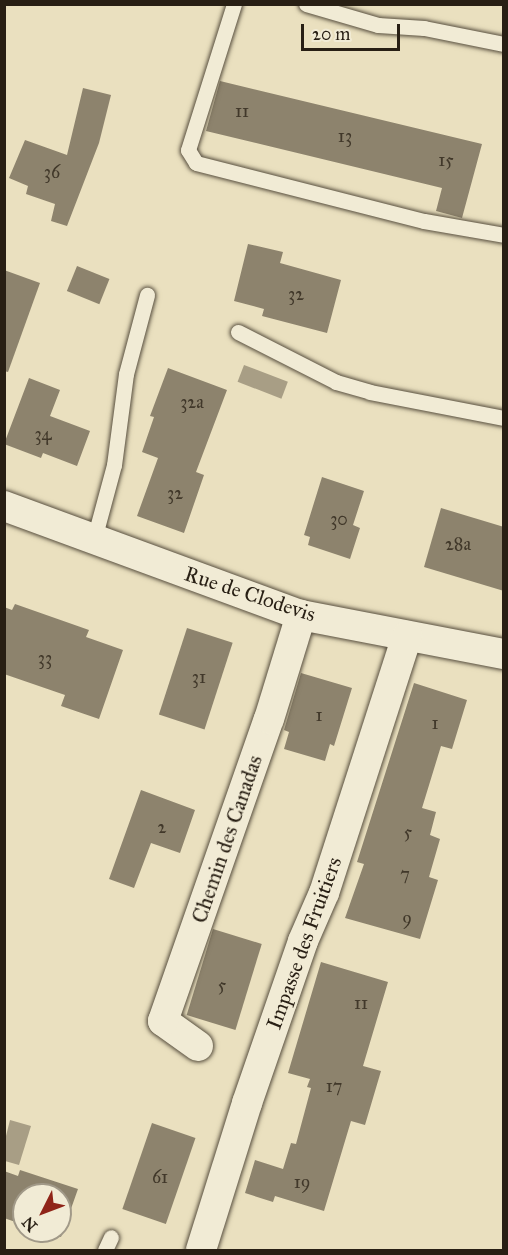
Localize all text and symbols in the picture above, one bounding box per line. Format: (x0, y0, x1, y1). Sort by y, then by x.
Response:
scale bar (304, 12, 403, 50)
text: 20 m (312, 23, 350, 45)
house number: 11 (235, 100, 249, 122)
house number: 13 (338, 125, 352, 147)
house number: 15 (438, 149, 454, 171)
house number: 36 (44, 161, 60, 183)
house number: 32 (288, 283, 304, 305)
house number: 32a (180, 391, 204, 413)
house number: 34 (34, 423, 52, 445)
house number: 32 (167, 482, 183, 504)
house number: 30 (330, 508, 348, 530)
house number: 28a (445, 533, 471, 555)
street label: Rue de Clodevis (181, 561, 319, 627)
house number: 33 (38, 647, 52, 669)
house number: 31 (192, 666, 206, 688)
house number: 1 (315, 704, 323, 726)
house number: 1 (431, 712, 439, 734)
street label: Chemin des Canadas (186, 752, 268, 926)
house number: 2 (158, 816, 166, 838)
house number: 5 (404, 821, 412, 843)
street label: Impasse des Fruitiers (261, 853, 347, 1033)
house number: 7 (400, 863, 410, 885)
house number: 9 (402, 907, 412, 929)
house number: 5 (218, 974, 226, 996)
house number: 11 (354, 992, 368, 1014)
house number: 17 (326, 1075, 342, 1097)
house number: 61 (152, 1166, 168, 1188)
house number: 19 (294, 1171, 310, 1193)
north arrow (12, 1183, 72, 1243)
text: N (18, 1213, 41, 1235)

